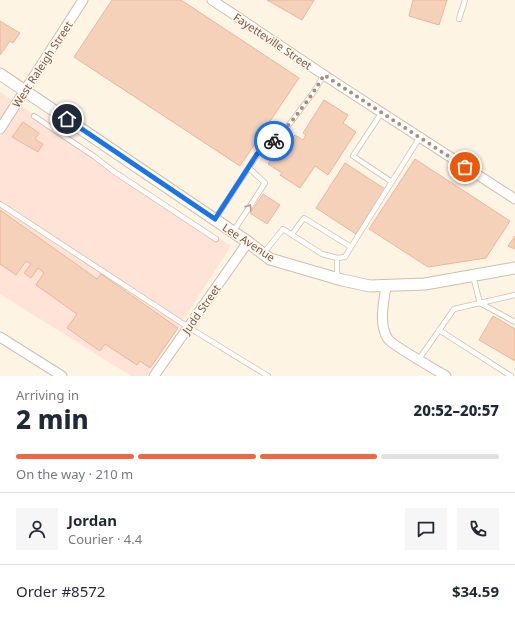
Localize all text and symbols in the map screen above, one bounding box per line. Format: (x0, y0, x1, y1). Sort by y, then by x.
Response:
street label: Fayetteville Street (231, 9, 315, 73)
street label: West Raleigh Street (8, 18, 76, 110)
pin (50, 102, 84, 136)
icon: home (56, 108, 78, 130)
courier (254, 121, 294, 161)
icon: bike (263, 130, 285, 152)
pin (448, 150, 482, 184)
icon: bag (454, 156, 476, 178)
one-way arrow (244, 204, 252, 211)
street label: Lee Avenue (220, 219, 278, 265)
street label: Judd Street (178, 281, 223, 337)
text: Arriving in (16, 386, 79, 404)
text: 20:52–20:57 (414, 400, 499, 420)
text: 2 min (16, 401, 89, 437)
text: On the way · 210 m (16, 465, 133, 483)
button: person (16, 508, 58, 550)
button: chat (405, 508, 447, 550)
button: phone (457, 508, 499, 550)
text: Jordan (68, 510, 117, 530)
text: Courier · 4.4 (68, 530, 142, 548)
text: Order #8572 (16, 581, 105, 601)
text: $34.59 (452, 581, 499, 601)

